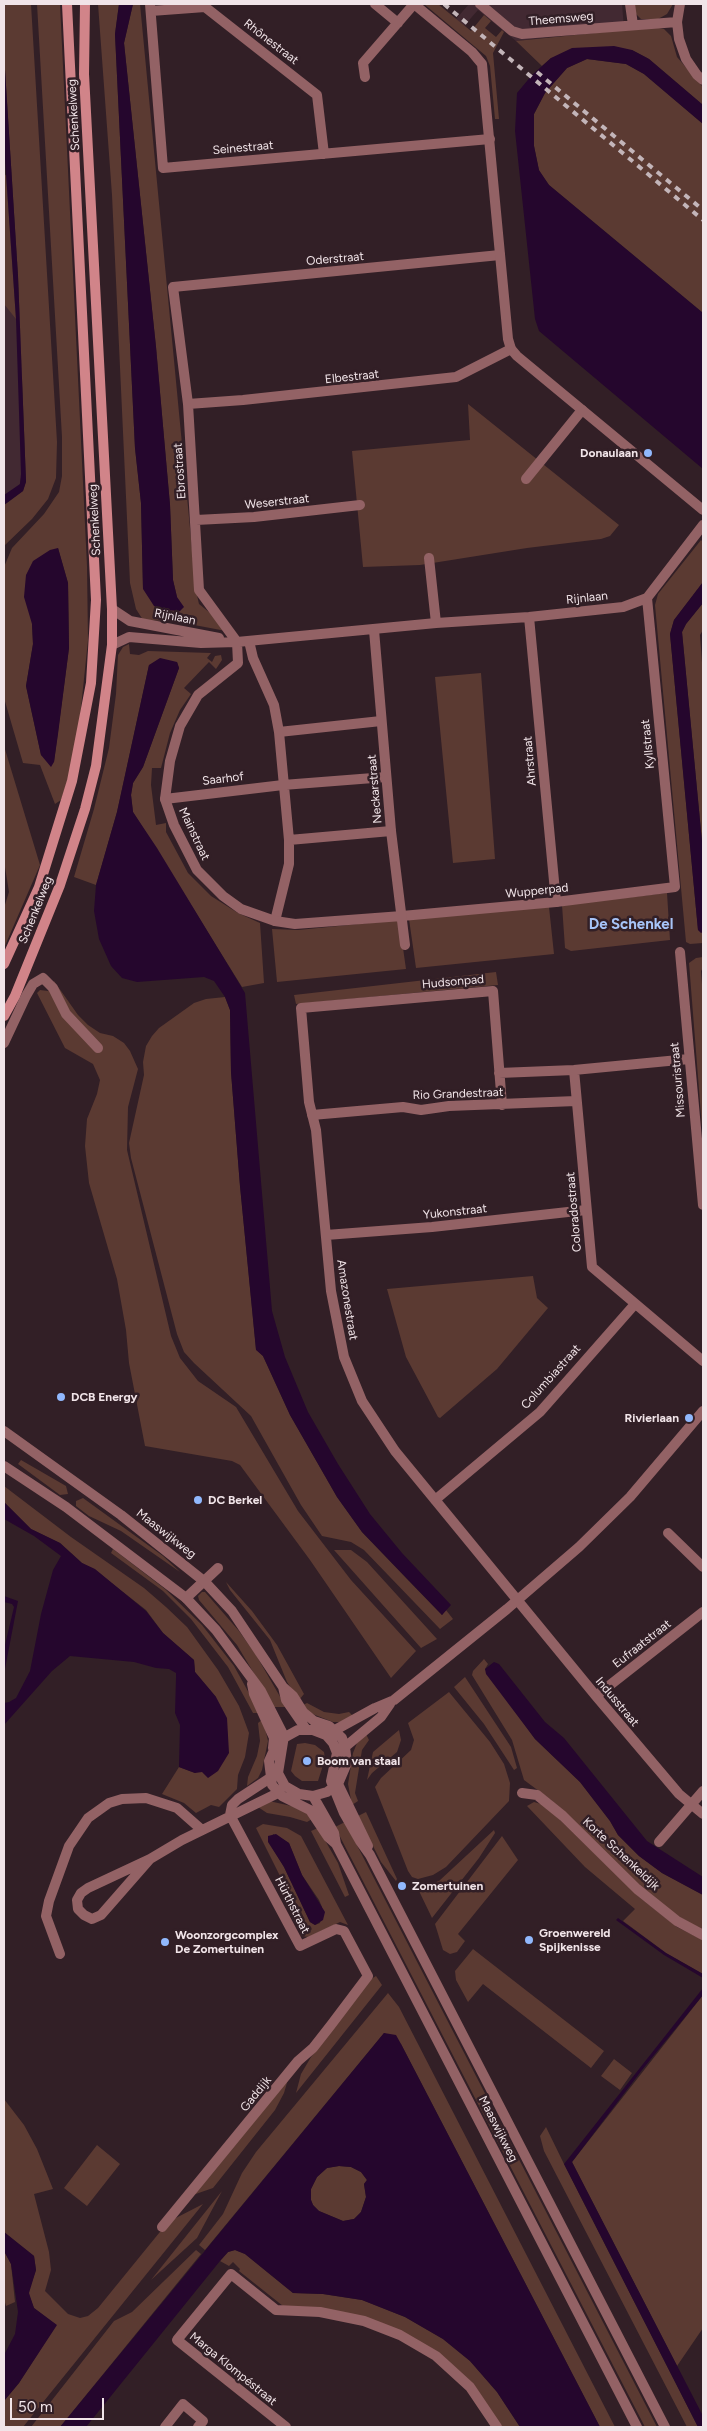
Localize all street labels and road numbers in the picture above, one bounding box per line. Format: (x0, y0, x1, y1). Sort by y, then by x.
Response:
street label: Theemsweg (528, 9, 594, 29)
street label: Rhônestraat (241, 16, 301, 68)
street label: Schenkelweg (65, 79, 83, 151)
street label: Seinestraat (212, 138, 274, 158)
street label: Oderstraat (306, 249, 364, 269)
street label: Elbestraat (324, 367, 380, 387)
street label: Ebrostraat (171, 443, 189, 499)
street label: Schenkelweg (86, 484, 104, 556)
street label: Weserstraat (244, 491, 310, 513)
street label: Rijnlaan (565, 589, 609, 607)
street label: Rijnlaan (153, 606, 197, 628)
street label: Kyllstraat (638, 718, 658, 770)
street label: Ahrstraat (521, 736, 539, 786)
street label: Neckarstraat (365, 754, 385, 824)
street label: Saarhof (201, 769, 245, 789)
street label: Mainstraat (175, 805, 213, 863)
street label: Schenkelweg (16, 874, 56, 946)
street label: Wupperpad (505, 881, 569, 901)
street label: Hudsonpad (421, 972, 485, 992)
street label: Missouristraat (668, 1042, 688, 1118)
street label: Rio Grandestraat (412, 1085, 504, 1103)
street label: Coloradostraat (563, 1171, 585, 1253)
street label: Yukonstraat (422, 1201, 488, 1223)
street label: Amazonestraat (334, 1259, 360, 1341)
street label: Columbiastraat (518, 1342, 584, 1412)
street label: Maaswijkweg (133, 1506, 199, 1562)
street label: Eufraatstraat (610, 1617, 674, 1671)
street label: Indusstraat (592, 1674, 642, 1730)
street label: Korte Schenkeldijk (580, 1815, 662, 1893)
street label: Hürthstraat (272, 1874, 312, 1936)
street label: Gaddijk (237, 2073, 275, 2115)
street label: Maaswijkweg (475, 2094, 521, 2164)
street label: Marga Klompéstraat (186, 2329, 280, 2409)

